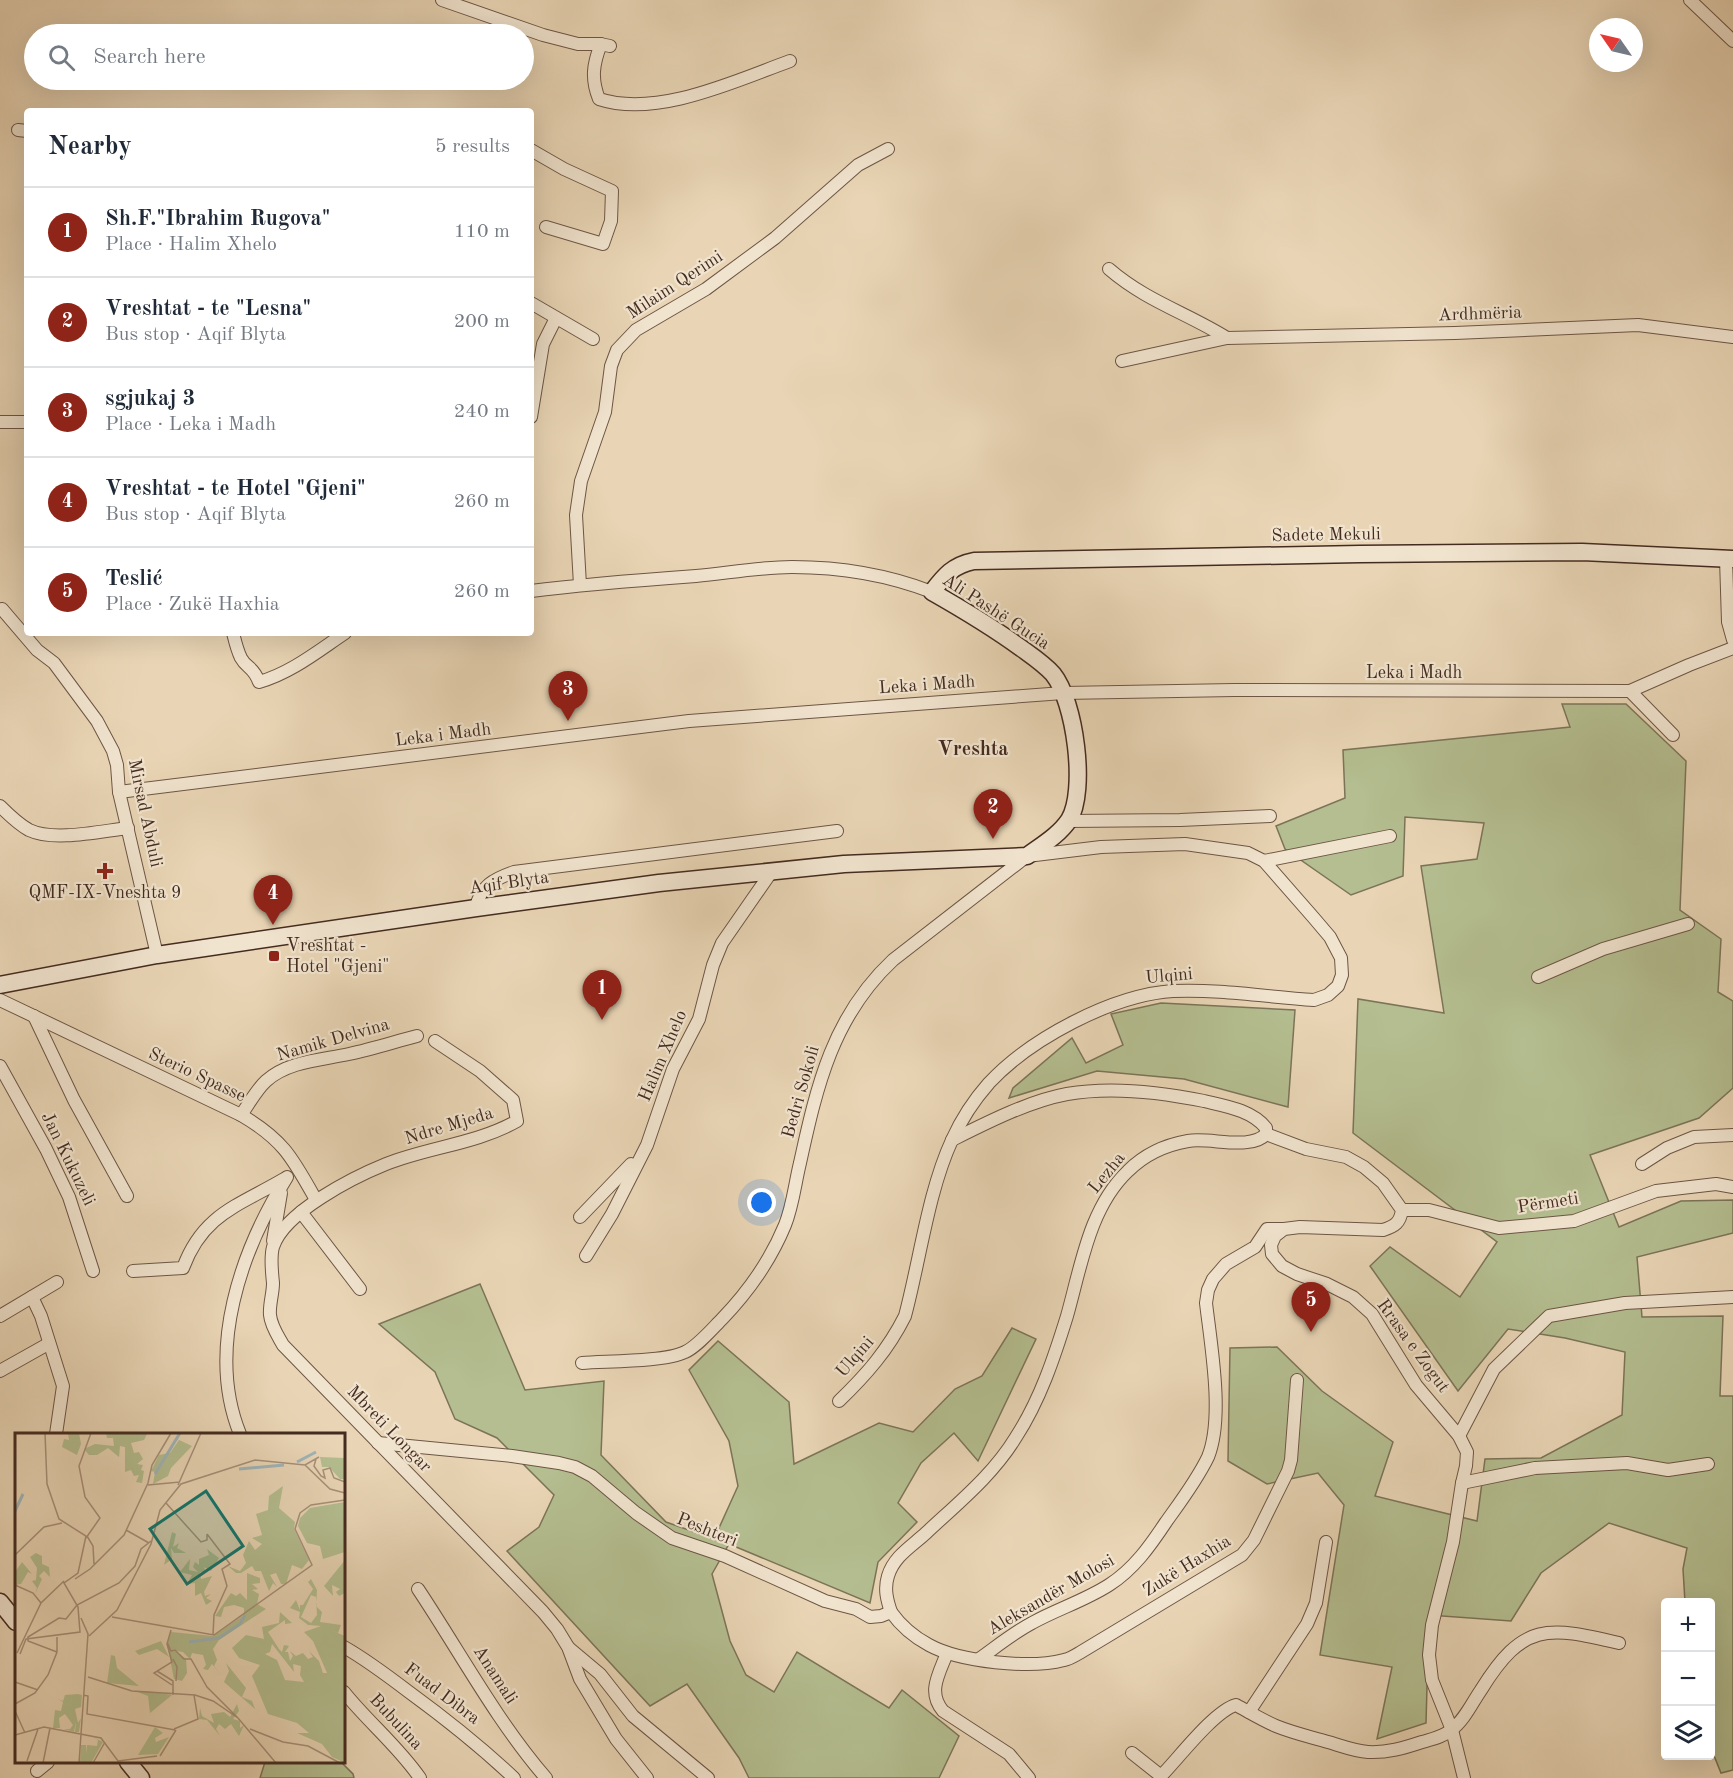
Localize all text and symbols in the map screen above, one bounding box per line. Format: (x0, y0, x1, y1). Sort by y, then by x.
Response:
north arrow (1589, 18, 1643, 72)
search box (24, 24, 534, 90)
icon: search (45, 41, 78, 74)
text: Search here (93, 46, 206, 68)
text: Nearby (48, 134, 132, 160)
text: 5 results (435, 137, 510, 157)
text: Sh.F."Ibrahim Rugova" (105, 208, 330, 230)
text: 1 (62, 222, 73, 242)
text: 110 m (454, 222, 510, 242)
text: Place · Halim Xhelo (105, 235, 277, 255)
street label: Milaim Qerimi (624, 247, 726, 323)
text: Vreshtat - te "Lesna" (105, 298, 311, 320)
street label: Ardhmëria (1438, 304, 1522, 324)
text: 2 (62, 312, 73, 332)
text: 200 m (454, 312, 510, 332)
text: Bus stop · Aqif Blyta (105, 325, 286, 345)
text: sgjukaj 3 (105, 388, 195, 410)
text: 3 (62, 402, 73, 422)
text: 240 m (454, 402, 510, 422)
text: Place · Leka i Madh (105, 415, 276, 435)
text: Vreshtat - te Hotel "Gjeni" (105, 478, 366, 500)
text: 4 (62, 492, 73, 512)
text: 260 m (454, 492, 510, 512)
text: Bus stop · Aqif Blyta (105, 505, 286, 525)
street label: Sadete Mekuli (1271, 525, 1381, 545)
text: Teslić (105, 568, 163, 590)
street label: Ali Pashë Gucia (939, 571, 1053, 653)
text: 5 (62, 582, 73, 602)
text: 260 m (454, 582, 510, 602)
text: Place · Zukë Haxhia (105, 595, 280, 615)
street label: Leka i Madh (1366, 664, 1463, 682)
pin: 3 (548, 672, 588, 721)
street label: Leka i Madh (878, 673, 976, 697)
street label: Leka i Madh (394, 720, 492, 750)
district label: Vreshta (938, 740, 1008, 760)
street label: Mirsad Abduli (125, 757, 165, 869)
pin: 2 (974, 790, 1012, 839)
marker: QMF-IX-Vneshta 9 (96, 862, 114, 880)
street label: Aqif Blyta (468, 868, 550, 898)
pin: 4 (254, 876, 292, 925)
place label: QMF-IX-Vneshta 9 (28, 884, 182, 902)
place label: Vreshtat - Hotel "Gjeni" (286, 937, 389, 976)
marker: Vreshtat - Hotel "Gjeni" (267, 949, 281, 963)
street label: Ulqini (1145, 965, 1194, 987)
pin: 1 (582, 970, 622, 1020)
street label: Halim Xhelo (636, 1008, 690, 1104)
street label: Namik Delvina (275, 1015, 392, 1065)
street label: Bedri Sokoli (779, 1044, 823, 1140)
street label: Sterio Spasse (146, 1045, 248, 1105)
street label: Ndre Mjeda (403, 1104, 495, 1148)
street label: Jan Kukuzeli (38, 1109, 98, 1209)
street label: Lezha (1085, 1149, 1129, 1197)
your location (747, 1188, 776, 1217)
street label: Përmeti (1516, 1189, 1580, 1217)
pin: 5 (1292, 1282, 1330, 1332)
street label: Rrasa e Zogut (1373, 1296, 1453, 1396)
street label: Ulqini (833, 1333, 877, 1381)
street label: Mbreti Longar (343, 1382, 435, 1476)
inset map (15, 1433, 345, 1763)
street label: Peshteri (674, 1510, 740, 1550)
street label: Zukë Haxhia (1140, 1532, 1234, 1600)
street label: Aleksandër Molosi (984, 1551, 1118, 1639)
map controls (1661, 1598, 1715, 1760)
button: + (1661, 1598, 1715, 1652)
street label: Anamali (470, 1643, 520, 1707)
button: − (1661, 1652, 1715, 1706)
street label: Fuad Dibra (401, 1660, 483, 1728)
street label: Bubulina (366, 1691, 426, 1754)
button: layers (1661, 1706, 1715, 1760)

